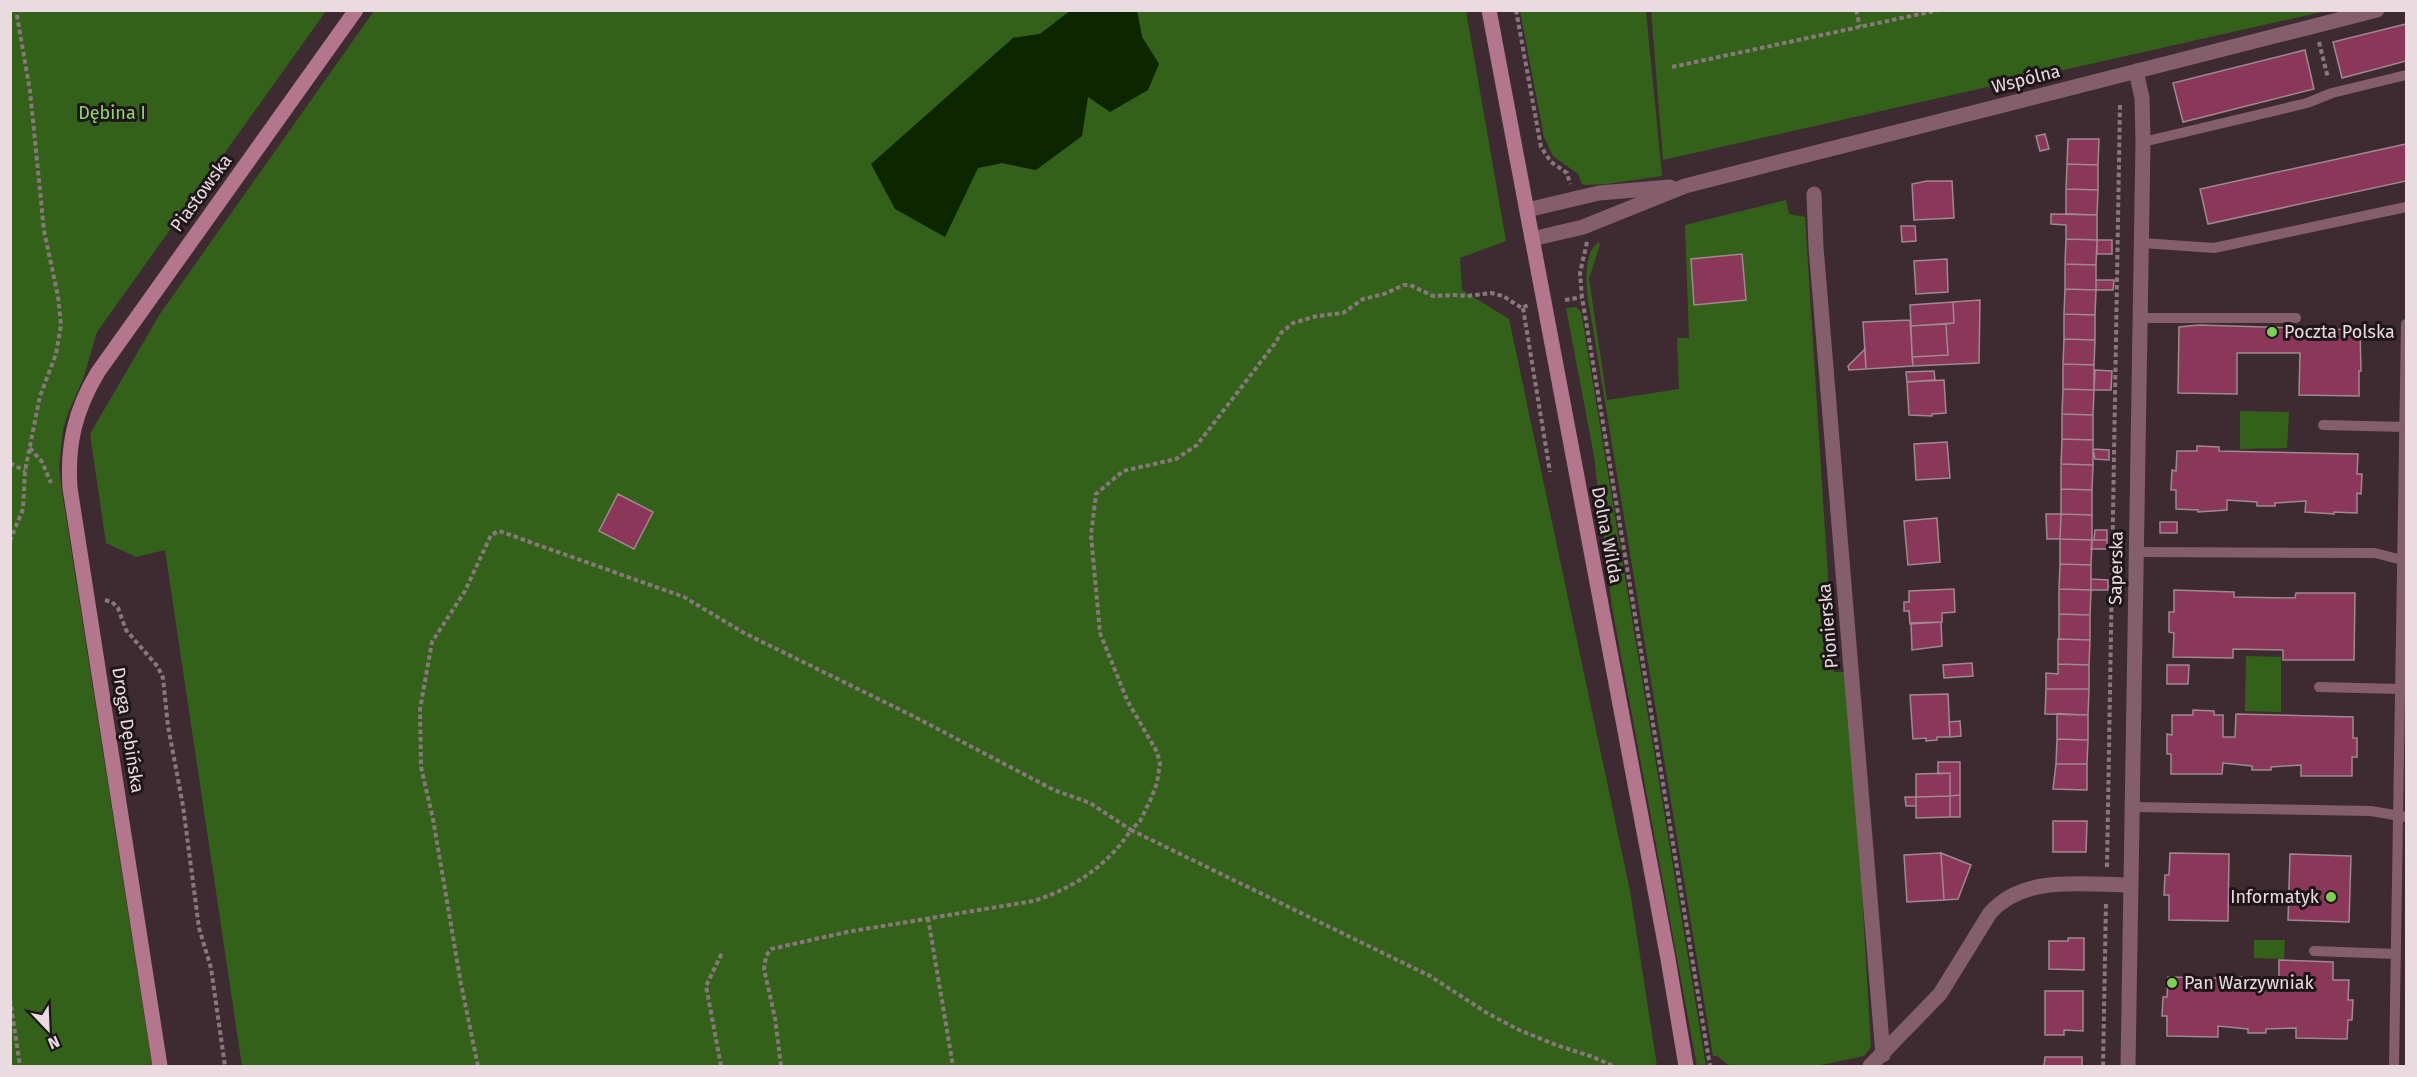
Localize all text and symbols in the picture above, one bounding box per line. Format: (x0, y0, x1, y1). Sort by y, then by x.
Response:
street label: Wspólna (1989, 60, 2063, 98)
park label: Dębina I (78, 102, 146, 124)
street label: Piastowska (166, 150, 236, 236)
place label: Poczta Polska (2284, 321, 2395, 343)
marker: Poczta Polska (2265, 325, 2279, 339)
street label: Dolna Wilda (1587, 485, 1627, 585)
street label: Saperska (2104, 531, 2128, 605)
street label: Pionierska (1813, 583, 1843, 669)
street label: Droga Dębińska (107, 666, 149, 794)
place label: Informatyk (2230, 886, 2320, 908)
marker: Informatyk (2324, 890, 2338, 904)
place label: Pan Warzywniak (2184, 972, 2315, 994)
marker: Pan Warzywniak (2165, 976, 2179, 990)
north arrow (18, 999, 78, 1059)
text: N (45, 1032, 62, 1053)

